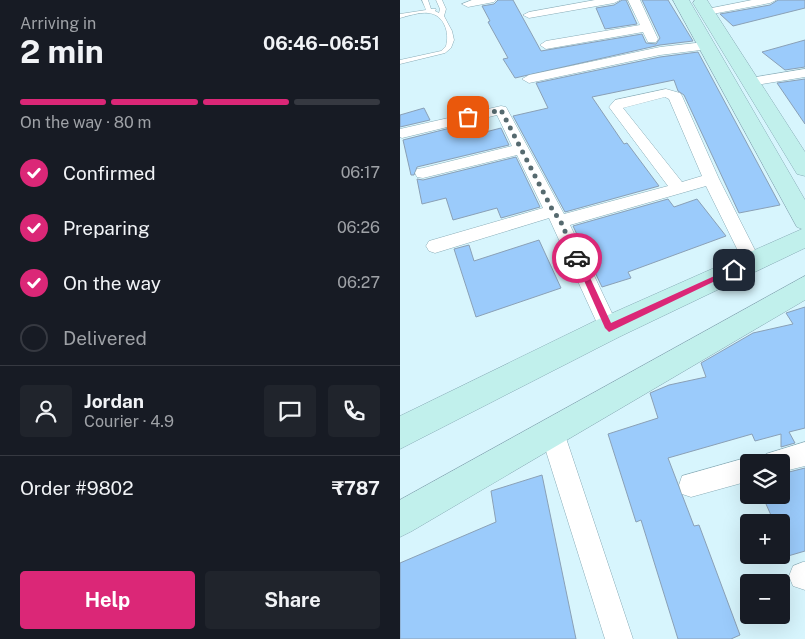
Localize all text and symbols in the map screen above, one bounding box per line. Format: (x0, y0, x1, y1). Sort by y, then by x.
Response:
text: Arriving in (20, 14, 96, 33)
text: 06:46–06:51 (263, 32, 380, 54)
text: 2 min (20, 33, 104, 70)
pin (447, 96, 489, 138)
icon: bag (454, 103, 482, 131)
text: On the way · 80 m (20, 113, 151, 132)
icon: check (20, 159, 48, 187)
text: Confirmed (63, 162, 156, 184)
text: 06:17 (341, 163, 380, 182)
icon: check (20, 214, 48, 242)
text: Preparing (63, 217, 150, 239)
text: 06:26 (337, 218, 380, 237)
courier (552, 233, 602, 283)
icon: car (563, 244, 591, 272)
pin (713, 249, 755, 291)
icon: home (720, 256, 748, 284)
icon: check (20, 269, 48, 297)
text: On the way (63, 272, 161, 294)
text: 06:27 (337, 273, 380, 292)
text: Delivered (63, 327, 147, 349)
button: person (20, 385, 72, 437)
button: chat (264, 385, 316, 437)
button: phone (328, 385, 380, 437)
text: Jordan (84, 390, 144, 412)
text: Courier · 4.9 (84, 412, 174, 431)
map controls (740, 454, 790, 624)
button: layers (740, 454, 790, 504)
text: Order #9802 (20, 477, 134, 499)
text: ₹787 (332, 477, 380, 499)
button: + (740, 514, 790, 564)
button: Help (20, 571, 195, 629)
button: Share (205, 571, 380, 629)
button: − (740, 574, 790, 624)

